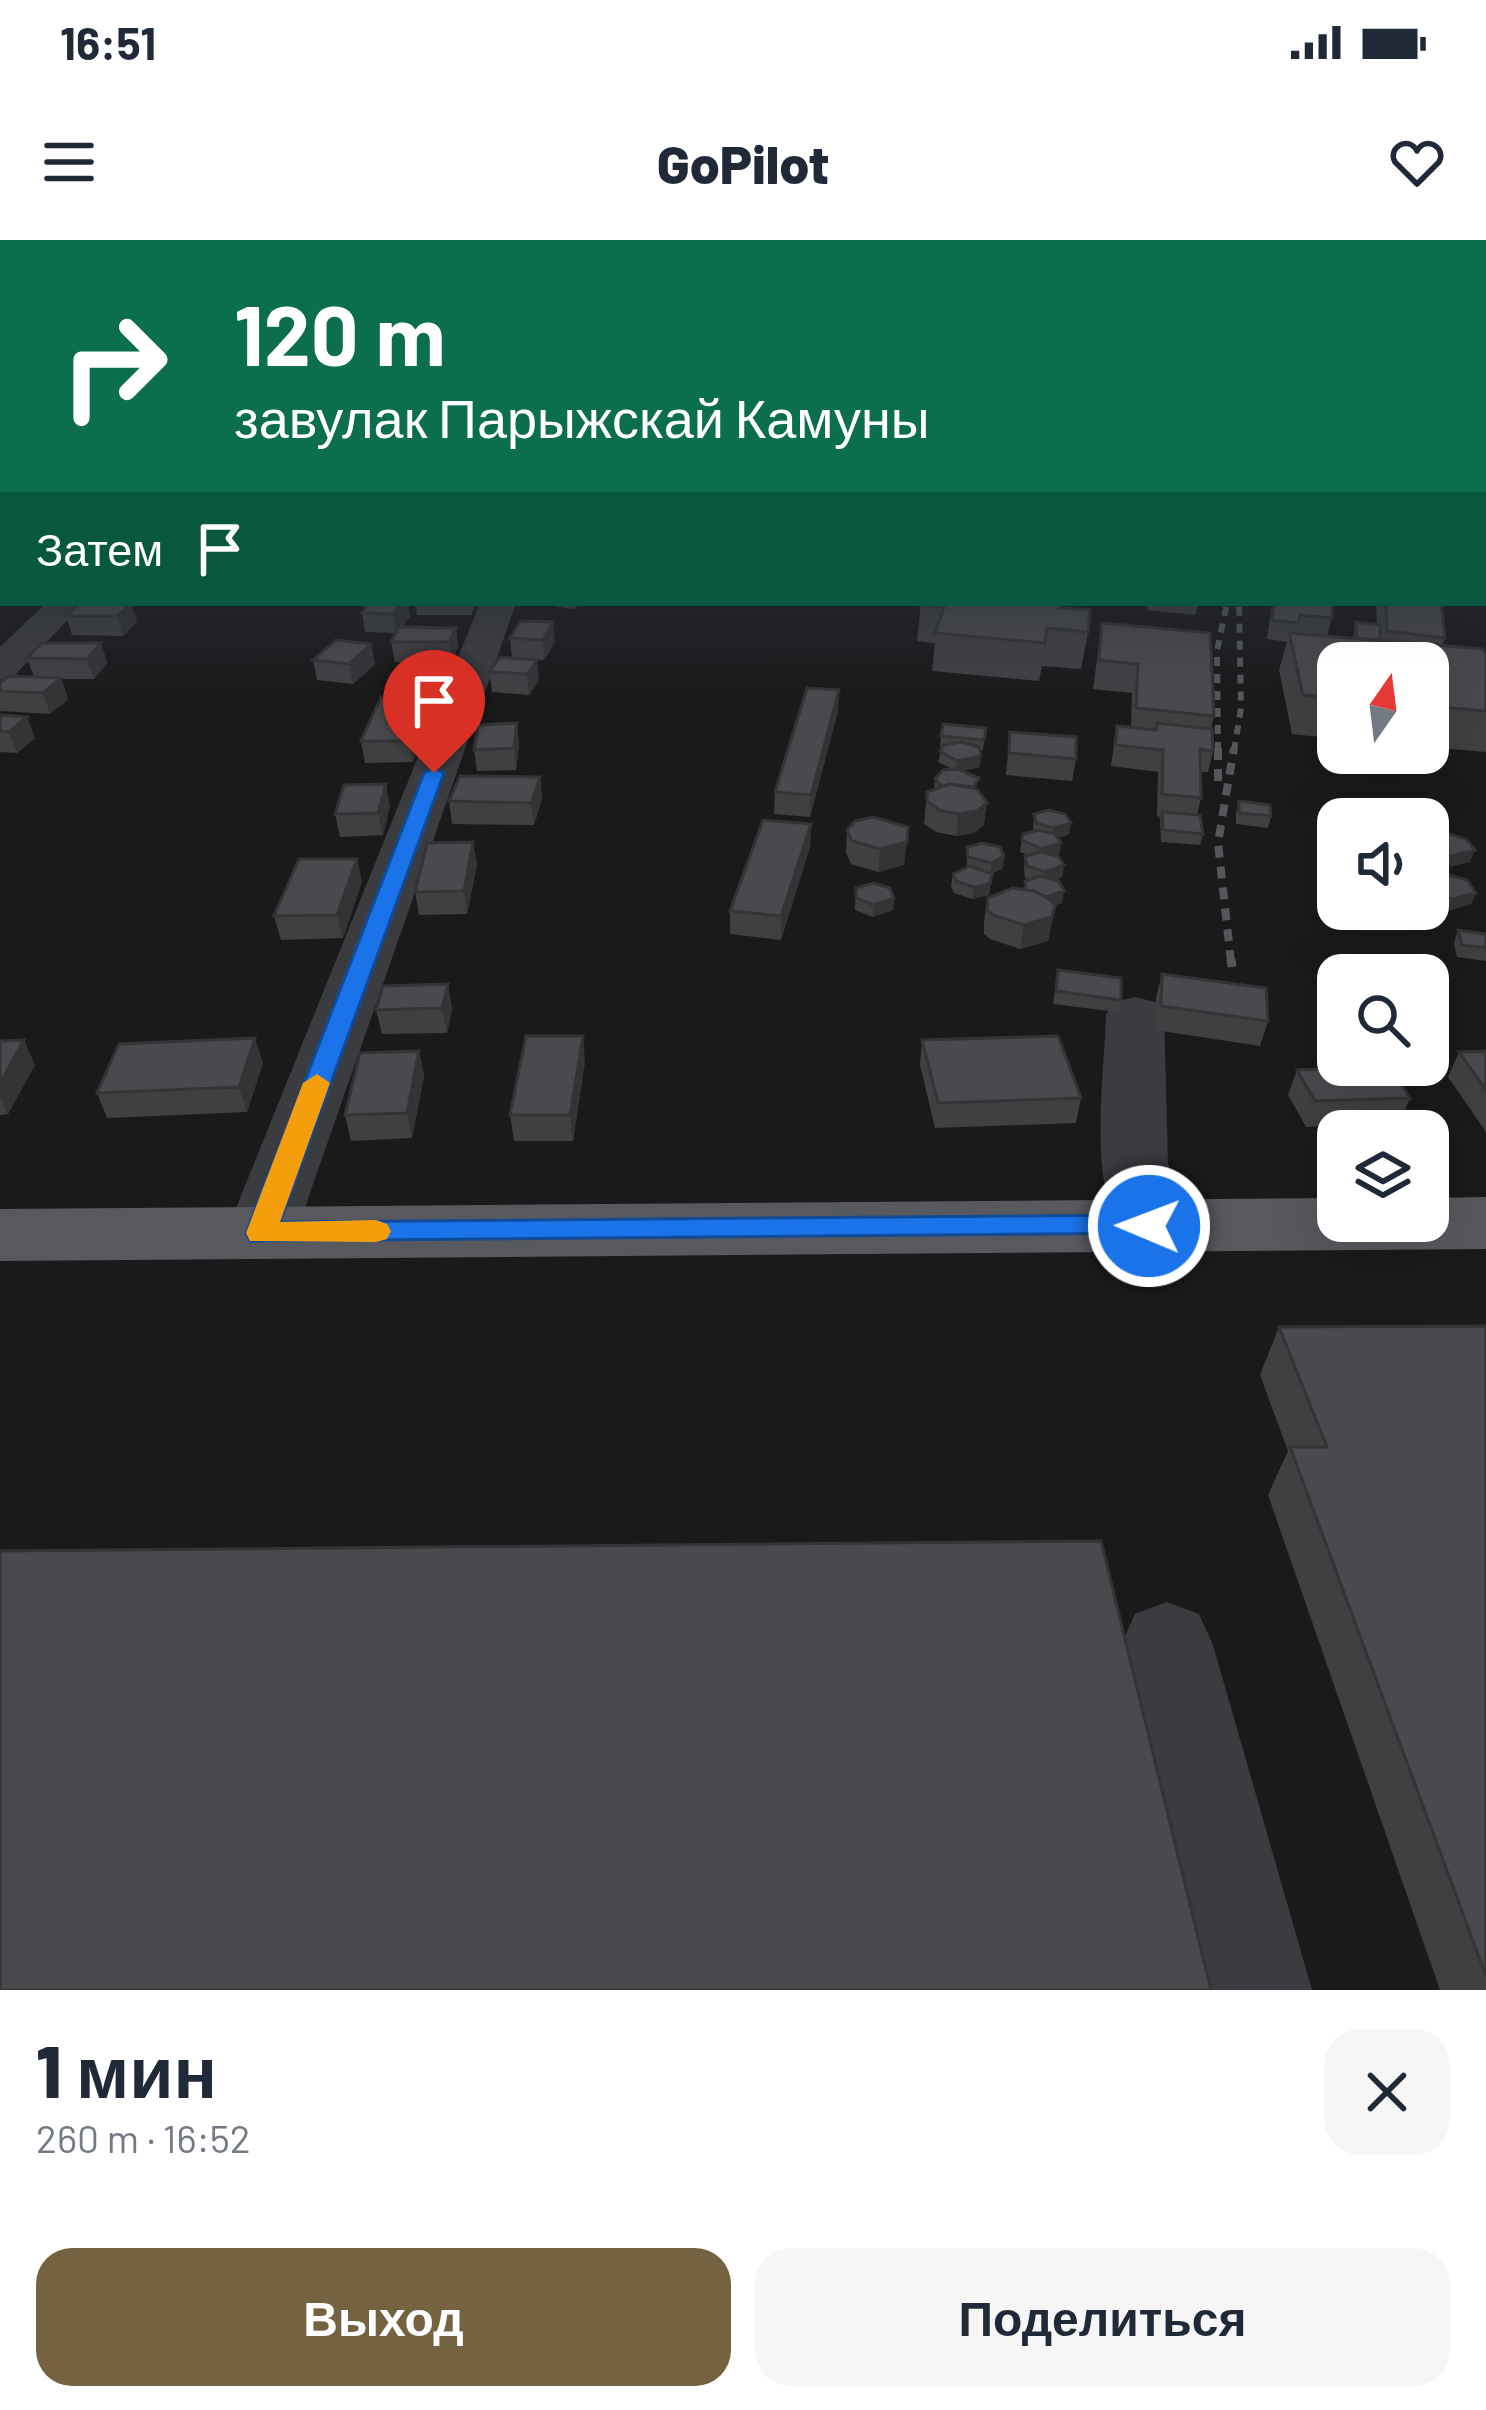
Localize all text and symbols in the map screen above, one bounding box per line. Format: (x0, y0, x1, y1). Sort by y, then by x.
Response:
text: 16:51 (60, 15, 156, 69)
icon: menu (36, 129, 102, 195)
icon: heart (1384, 129, 1450, 195)
text: GoPilot (657, 130, 829, 195)
text: 120 m (234, 282, 446, 383)
icon: right (36, 288, 192, 444)
text: завулак Парыжскай Камуны (234, 384, 930, 449)
icon: arrive (187, 516, 253, 582)
text: Затем (36, 521, 163, 575)
north arrow (1317, 642, 1449, 774)
map controls (1317, 642, 1449, 1242)
pin (383, 650, 485, 773)
icon: arrive (401, 668, 467, 734)
button: sound (1317, 798, 1449, 930)
button: search (1317, 954, 1449, 1086)
button: layers (1317, 1110, 1449, 1242)
position arrow (1086, 1163, 1212, 1289)
text: 1 мин (36, 2026, 217, 2112)
button: close (1324, 2029, 1450, 2155)
text: 260 m · 16:52 (36, 2114, 251, 2161)
button: Выход (36, 2248, 731, 2386)
button: Поделиться (755, 2248, 1450, 2386)

